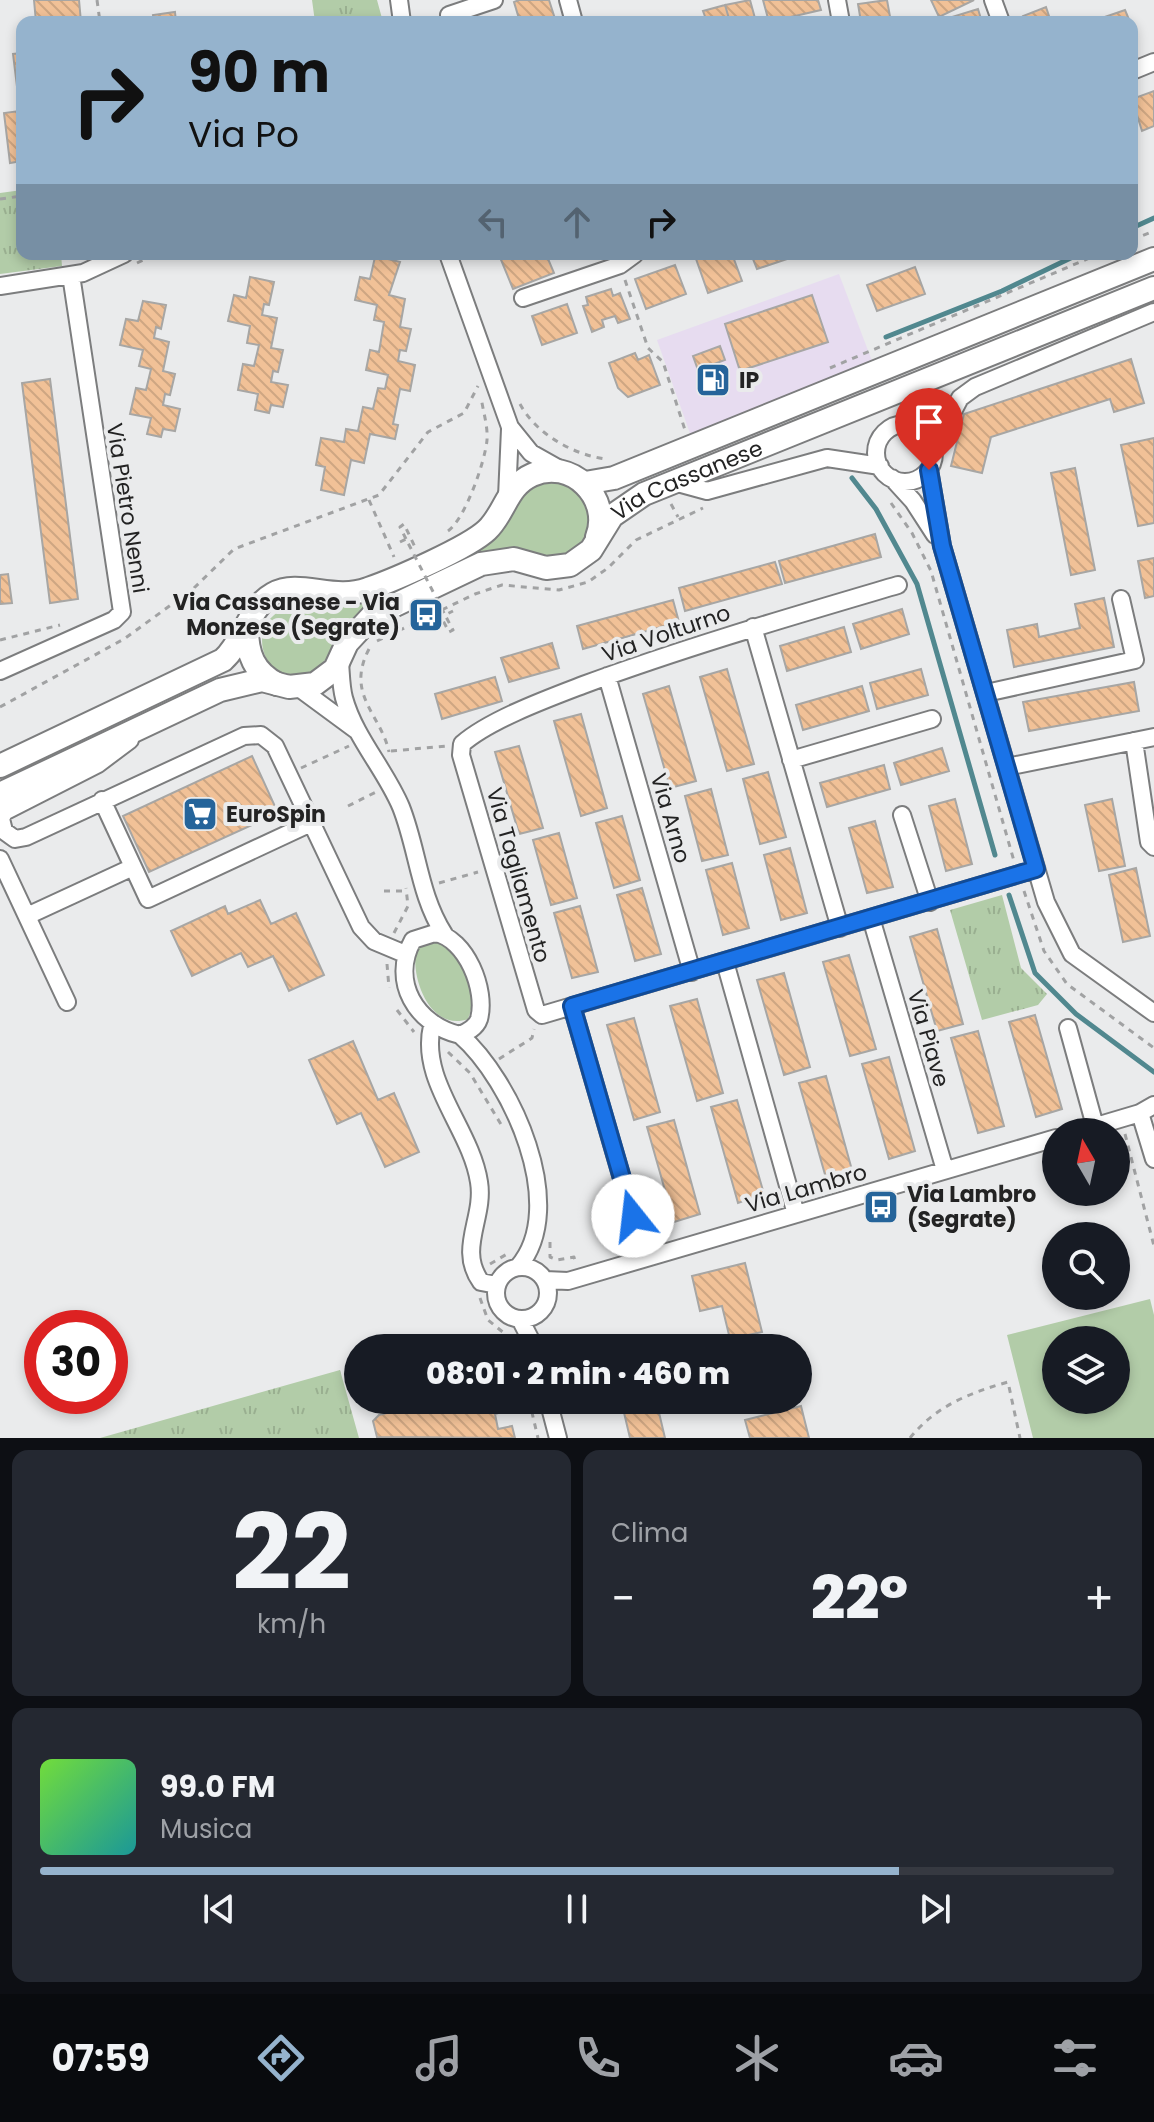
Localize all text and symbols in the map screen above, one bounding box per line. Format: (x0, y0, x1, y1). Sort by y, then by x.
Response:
text: 90 m (188, 33, 330, 112)
icon: right (56, 48, 160, 152)
text: Via Po (188, 109, 299, 160)
icon: left (471, 200, 515, 244)
icon: ahead (555, 200, 599, 244)
icon: right (639, 200, 683, 244)
fuel station icon: IP (694, 361, 732, 399)
place label: IP (739, 365, 759, 396)
pin (895, 388, 963, 470)
icon: arrive (907, 400, 951, 444)
street label: Via Pietro Nenni (99, 421, 156, 595)
street label: Via Cassanese (605, 433, 767, 528)
place label: Via Cassanese - Via Monzese (Segrate) (173, 587, 400, 643)
bus stop icon: Via Cassanese - Via Monzese (Segrate) (407, 596, 445, 634)
street label: Via Volturno (598, 597, 734, 670)
street label: Via Arno (643, 770, 698, 867)
street label: Via Tagliamento (479, 784, 558, 966)
supermarket icon: EuroSpin (181, 795, 219, 833)
place label: EuroSpin (226, 799, 326, 830)
street label: Via Piave (900, 986, 957, 1090)
north arrow (1042, 1118, 1130, 1206)
map controls (1042, 1118, 1130, 1414)
street label: Via Lambro (742, 1156, 871, 1221)
position arrow (591, 1174, 675, 1258)
place label: Via Lambro (Segrate) (907, 1179, 1036, 1235)
bus stop icon: Via Lambro (Segrate) (862, 1188, 900, 1226)
button: search (1042, 1222, 1130, 1310)
speed limit sign: 30 (24, 1310, 128, 1414)
button: layers (1042, 1326, 1130, 1414)
text: 08:01 · 2 min · 460 m (426, 1352, 730, 1395)
text: 22 (232, 1480, 351, 1625)
text: Clima (611, 1515, 688, 1551)
text: 22° (811, 1556, 908, 1640)
text: − (611, 1568, 635, 1629)
text: + (1084, 1568, 1114, 1629)
text: km/h (257, 1606, 326, 1642)
text: 99.0 FM (160, 1765, 275, 1808)
text: Musica (160, 1811, 252, 1847)
icon: previous (197, 1887, 241, 1931)
icon: pause (555, 1887, 599, 1931)
icon: next (913, 1887, 957, 1931)
icon: directions (253, 2030, 309, 2086)
icon: music (411, 2030, 467, 2086)
icon: phone (570, 2030, 626, 2086)
icon: climate (729, 2030, 785, 2086)
icon: car (888, 2030, 944, 2086)
icon: filters (1047, 2030, 1103, 2086)
text: 07:59 (51, 2033, 150, 2084)

